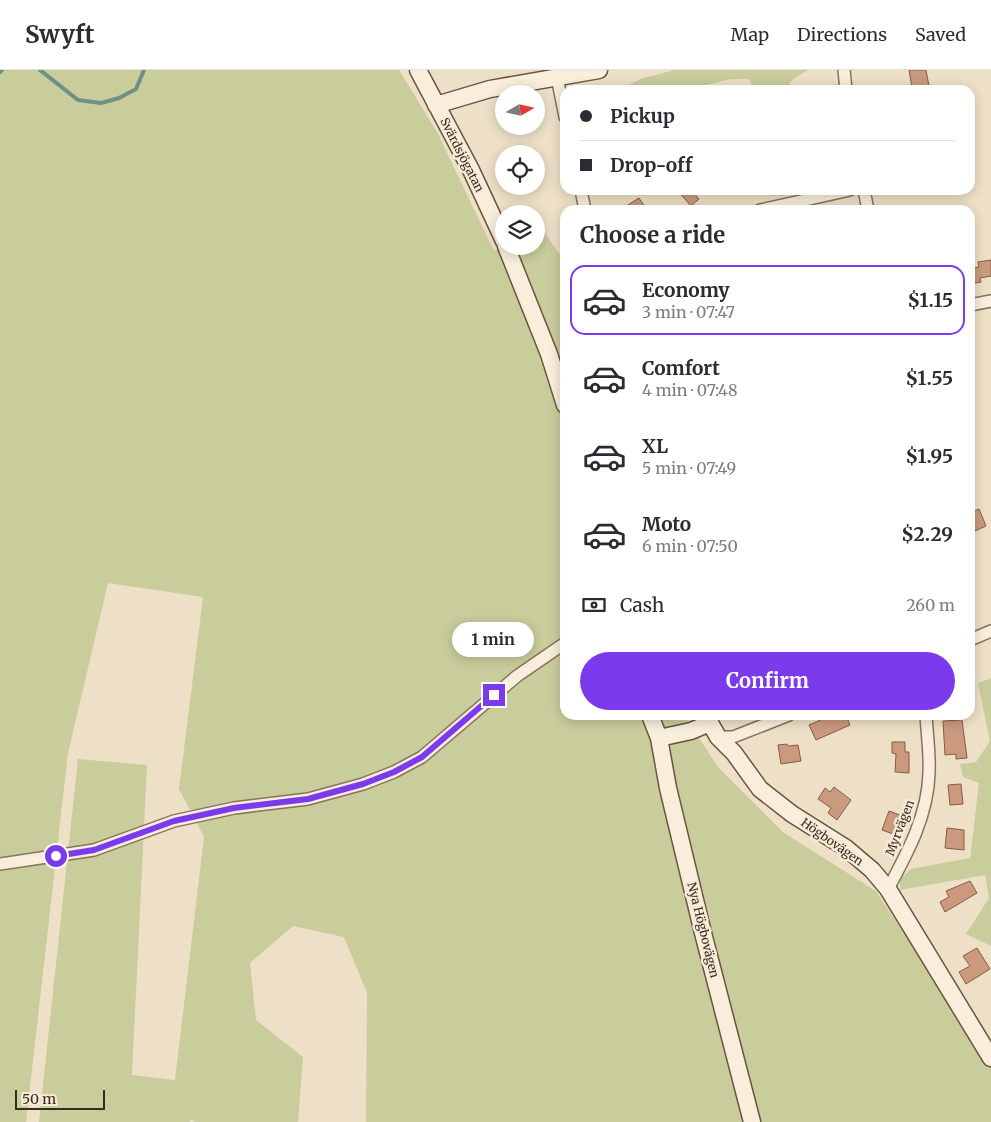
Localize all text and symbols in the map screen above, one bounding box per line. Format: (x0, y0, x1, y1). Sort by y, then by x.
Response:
text: Swyft (25, 19, 94, 50)
text: Map (731, 23, 769, 46)
text: Directions (797, 23, 887, 46)
text: Saved (915, 23, 966, 46)
north arrow (495, 85, 545, 135)
map controls (495, 85, 545, 255)
text: Pickup (610, 104, 675, 128)
street label: Svärdsjögatan (437, 115, 488, 195)
button: locate (495, 145, 545, 195)
text: Drop-off (610, 153, 692, 177)
button: layers (495, 205, 545, 255)
text: Choose a ride (580, 221, 725, 249)
icon: car (582, 278, 627, 323)
text: Economy (642, 278, 730, 302)
text: $1.15 (908, 288, 953, 312)
text: 3 min · 07:47 (642, 302, 735, 322)
icon: car (582, 356, 627, 401)
text: Comfort (642, 356, 720, 380)
text: $1.55 (906, 366, 953, 390)
text: 4 min · 07:48 (642, 380, 737, 400)
icon: car (582, 434, 627, 479)
text: XL (642, 434, 668, 458)
text: $1.95 (906, 444, 953, 468)
text: 5 min · 07:49 (642, 458, 736, 478)
icon: car (582, 512, 627, 557)
text: Moto (642, 512, 691, 536)
text: $2.29 (901, 522, 953, 546)
text: 6 min · 07:50 (642, 536, 738, 556)
icon: cash (580, 591, 608, 619)
text: Cash (620, 593, 664, 617)
text: 260 m (906, 595, 955, 615)
callout: 1 min (453, 622, 535, 658)
text: 1 min (471, 629, 515, 649)
button: Confirm (580, 652, 955, 710)
route end (483, 684, 505, 706)
street label: Myrvägen (882, 798, 917, 858)
street label: Högbovägen (798, 815, 866, 869)
route start (45, 845, 67, 867)
street label: Nya Högbovägen (684, 881, 723, 979)
scale bar (15, 1087, 105, 1110)
text: 50 m (22, 1090, 56, 1108)

